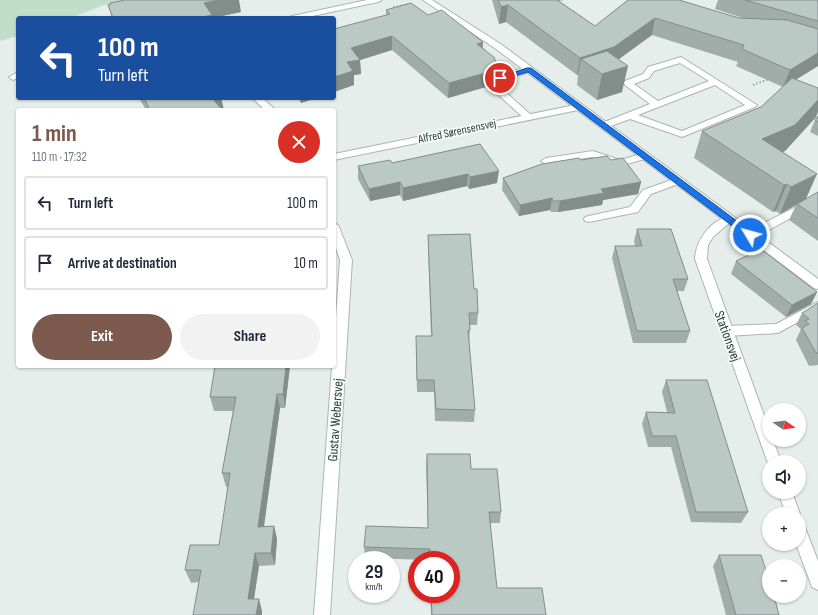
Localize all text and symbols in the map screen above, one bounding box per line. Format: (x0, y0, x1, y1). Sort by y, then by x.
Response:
text: 100 m (98, 31, 159, 64)
icon: left (32, 32, 84, 84)
pin (483, 61, 517, 95)
text: Turn left (98, 65, 149, 86)
icon: arrive (489, 67, 511, 89)
street label: Alfred Sørensensvej (416, 116, 497, 147)
text: 1 min (32, 119, 77, 148)
button: close (278, 121, 320, 163)
text: 110 m · 17:32 (32, 149, 87, 165)
icon: left (34, 192, 56, 214)
text: Turn left (68, 194, 113, 213)
text: 100 m (287, 194, 318, 213)
position arrow (729, 214, 771, 256)
icon: arrive (34, 252, 56, 274)
text: Arrive at destination (68, 254, 177, 273)
text: 10 m (294, 254, 318, 273)
street label: Stationsvej (711, 309, 745, 364)
button: Exit (32, 314, 172, 360)
button: Share (180, 314, 320, 360)
street label: Gustav Webersvej (324, 378, 347, 462)
north arrow (762, 403, 806, 447)
map controls (762, 403, 806, 603)
button: sound (762, 455, 806, 499)
button: + (762, 507, 806, 551)
speed limit sign: 40 (408, 551, 460, 603)
button: − (762, 559, 806, 603)
text: 29 (365, 560, 383, 584)
text: km/h (365, 581, 383, 593)

